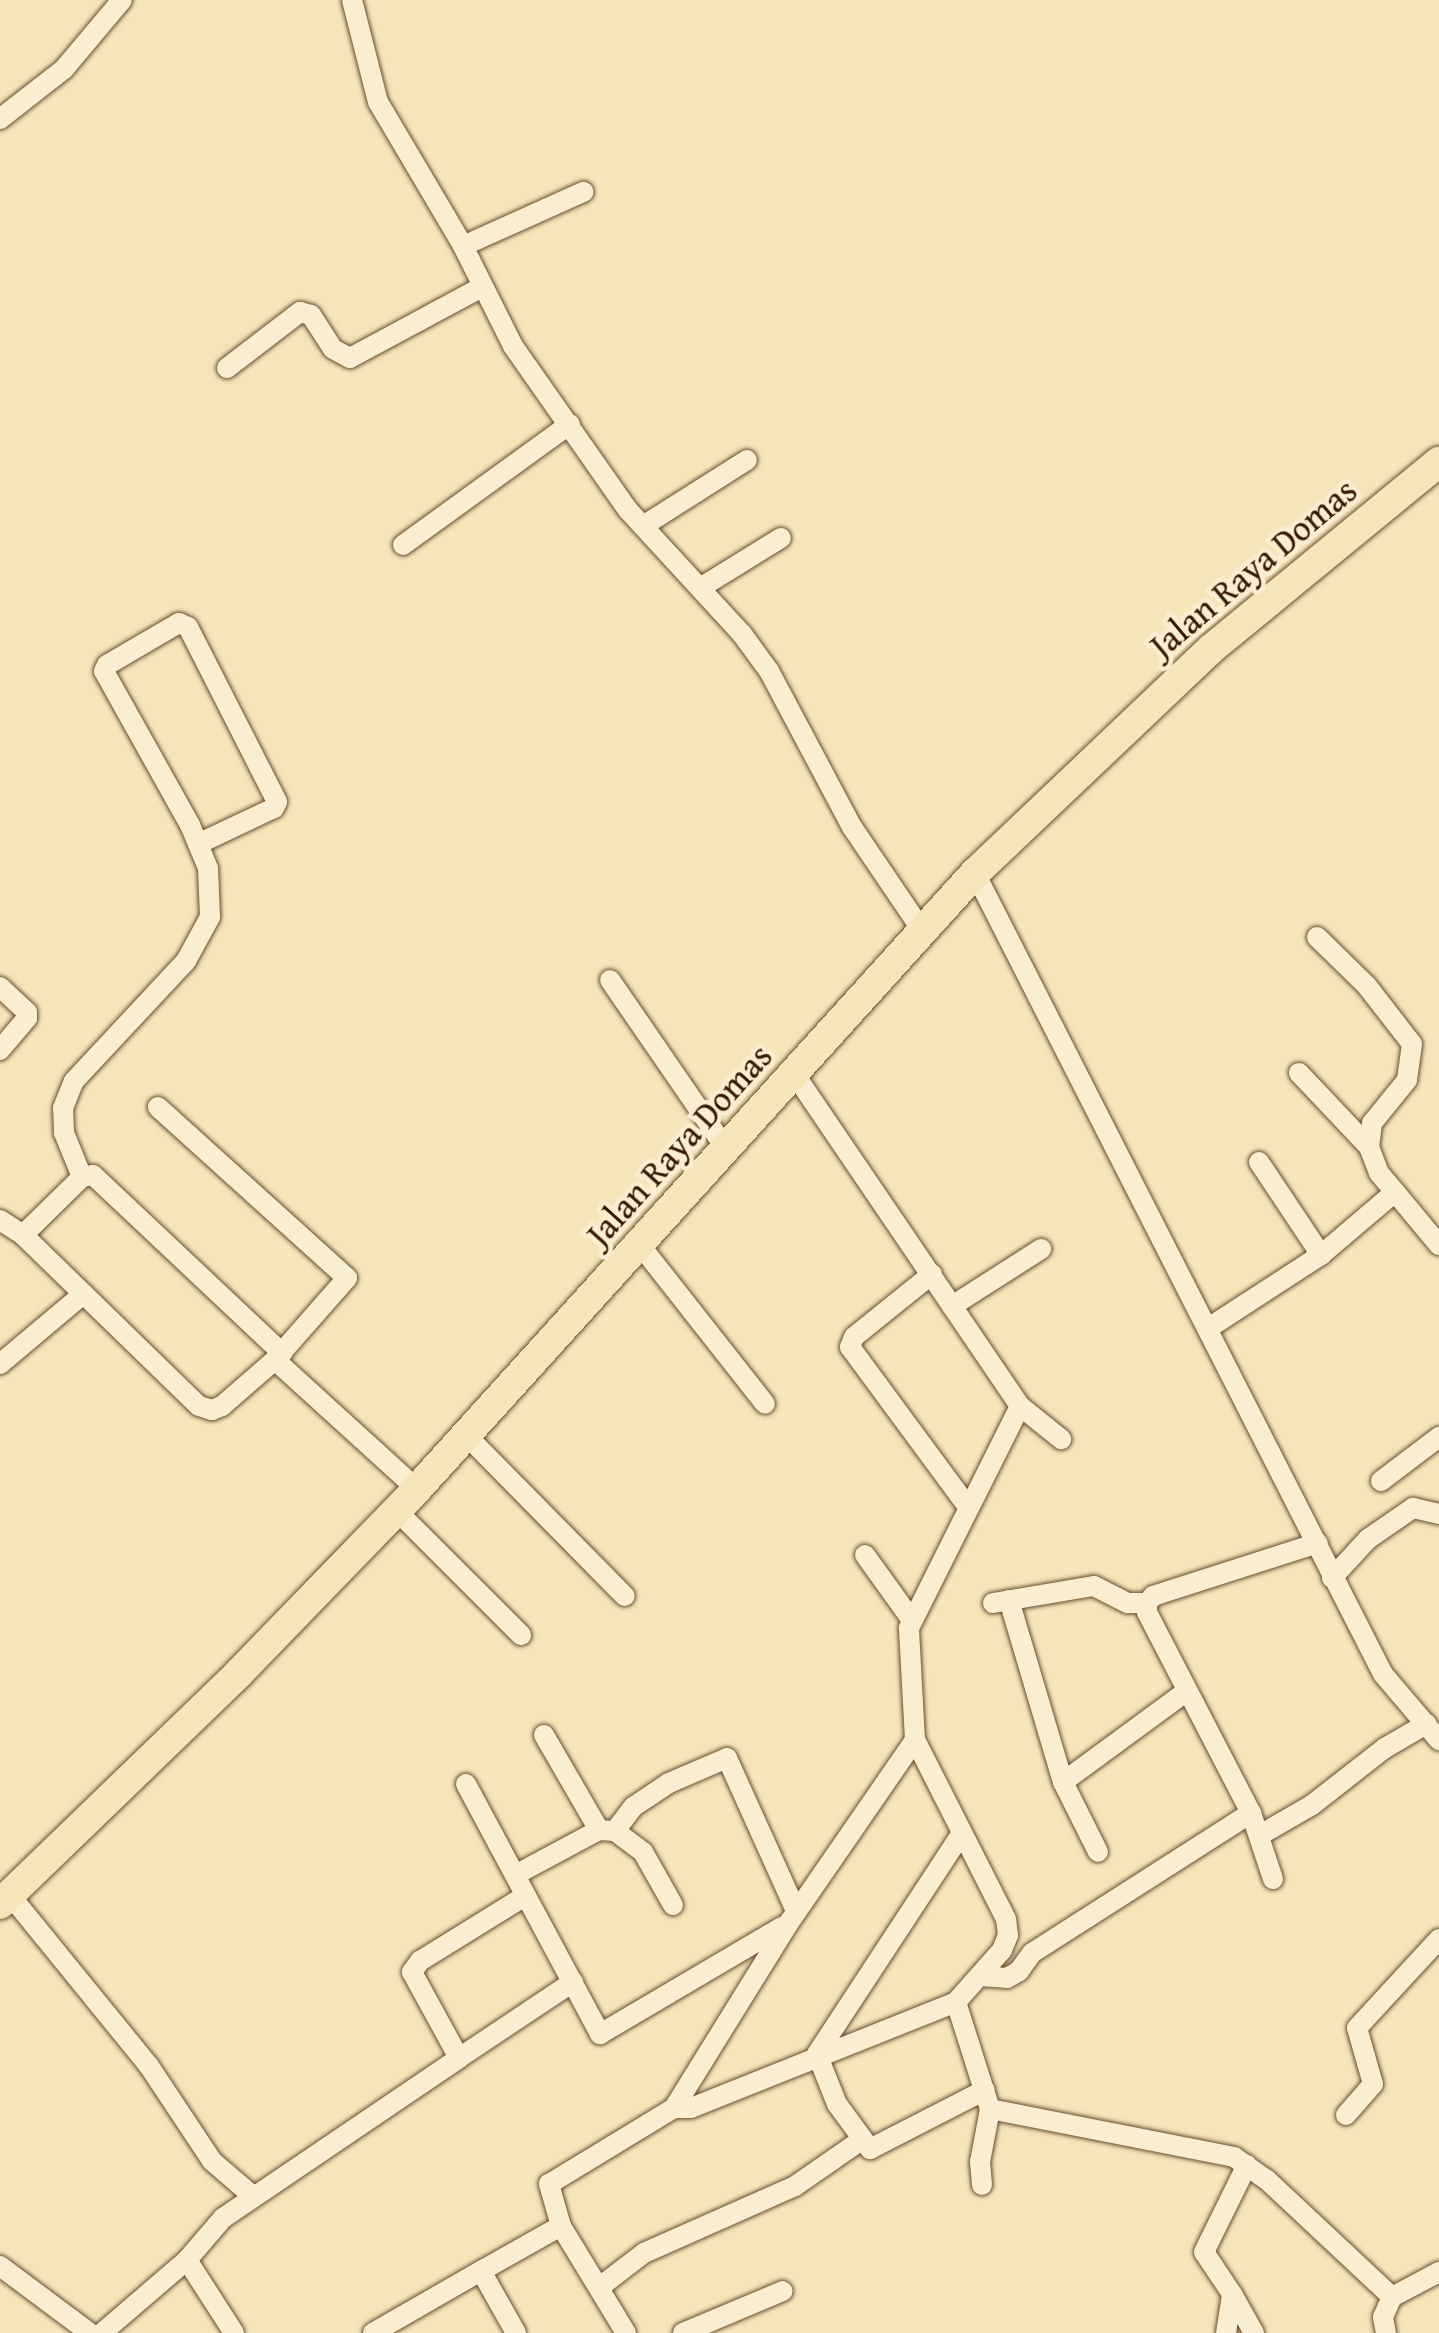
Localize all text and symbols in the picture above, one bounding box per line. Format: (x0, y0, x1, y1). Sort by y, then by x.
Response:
street label: Jalan Raya Domas (1141, 469, 1365, 667)
street label: Jalan Raya Domas (577, 1035, 781, 1255)

